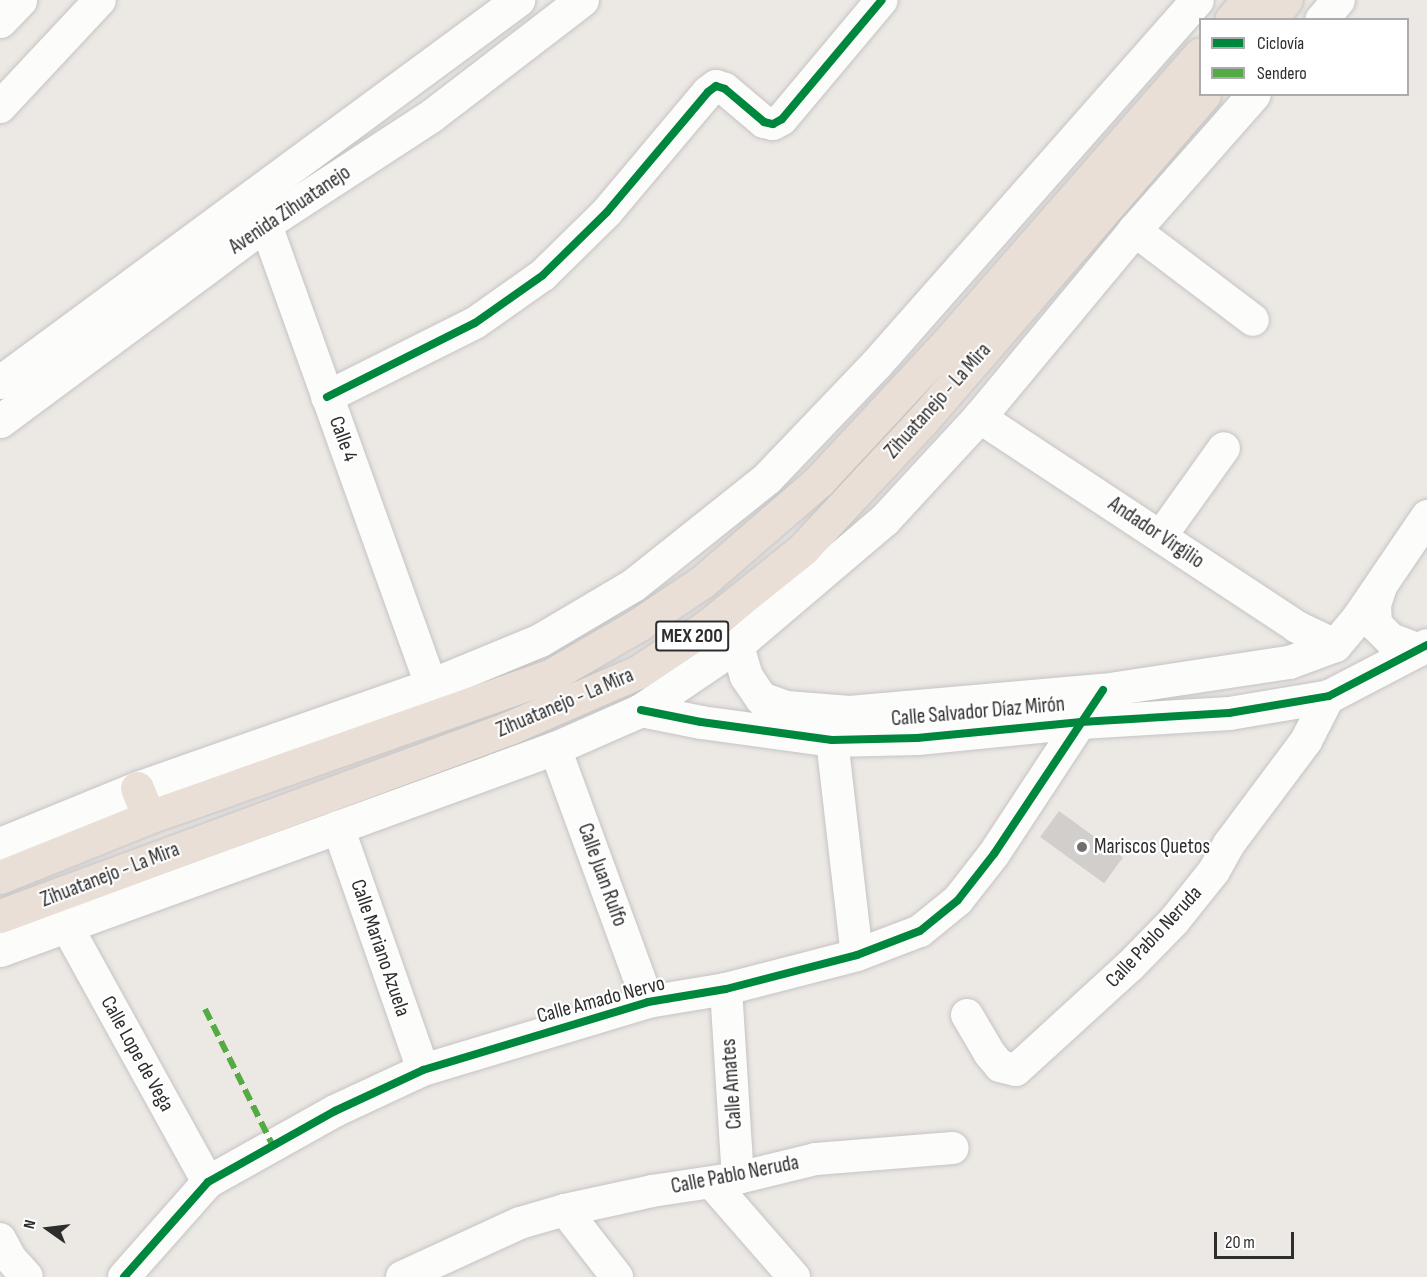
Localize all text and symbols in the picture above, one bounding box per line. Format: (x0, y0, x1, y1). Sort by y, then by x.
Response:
legend (1199, 18, 1409, 96)
text: Ciclovía (1257, 33, 1304, 54)
text: Sendero (1257, 63, 1307, 84)
street label: Avenida Zihuatanejo (225, 160, 355, 260)
street label: Zihuatanejo - La Mira (880, 338, 996, 464)
street label: Calle 4 (323, 413, 363, 465)
street label: Andador Virgilio (1103, 492, 1209, 574)
road number: MEX 200 (654, 619, 730, 653)
street label: Zihuatanejo - La Mira (493, 663, 637, 743)
street label: Calle Salvador Díaz Mirón (890, 692, 1066, 732)
street label: Calle Juan Rulfo (572, 820, 632, 930)
place label: Mariscos Quetos (1094, 834, 1210, 860)
street label: Zihuatanejo - La Mira (37, 837, 183, 913)
marker: Mariscos Quetos (1075, 840, 1089, 854)
street label: Calle Mariano Azuela (345, 876, 415, 1020)
street label: Calle Pablo Neruda (1101, 881, 1207, 993)
street label: Calle Amado Nervo (534, 971, 668, 1029)
street label: Calle Lope de Vega (95, 992, 179, 1116)
street label: Calle Amates (716, 1038, 748, 1130)
street label: Calle Pablo Neruda (669, 1150, 801, 1200)
north arrow (18, 1199, 78, 1259)
text: N (20, 1218, 40, 1231)
scale bar (1217, 1220, 1296, 1258)
text: 20 m (1225, 1232, 1255, 1253)

